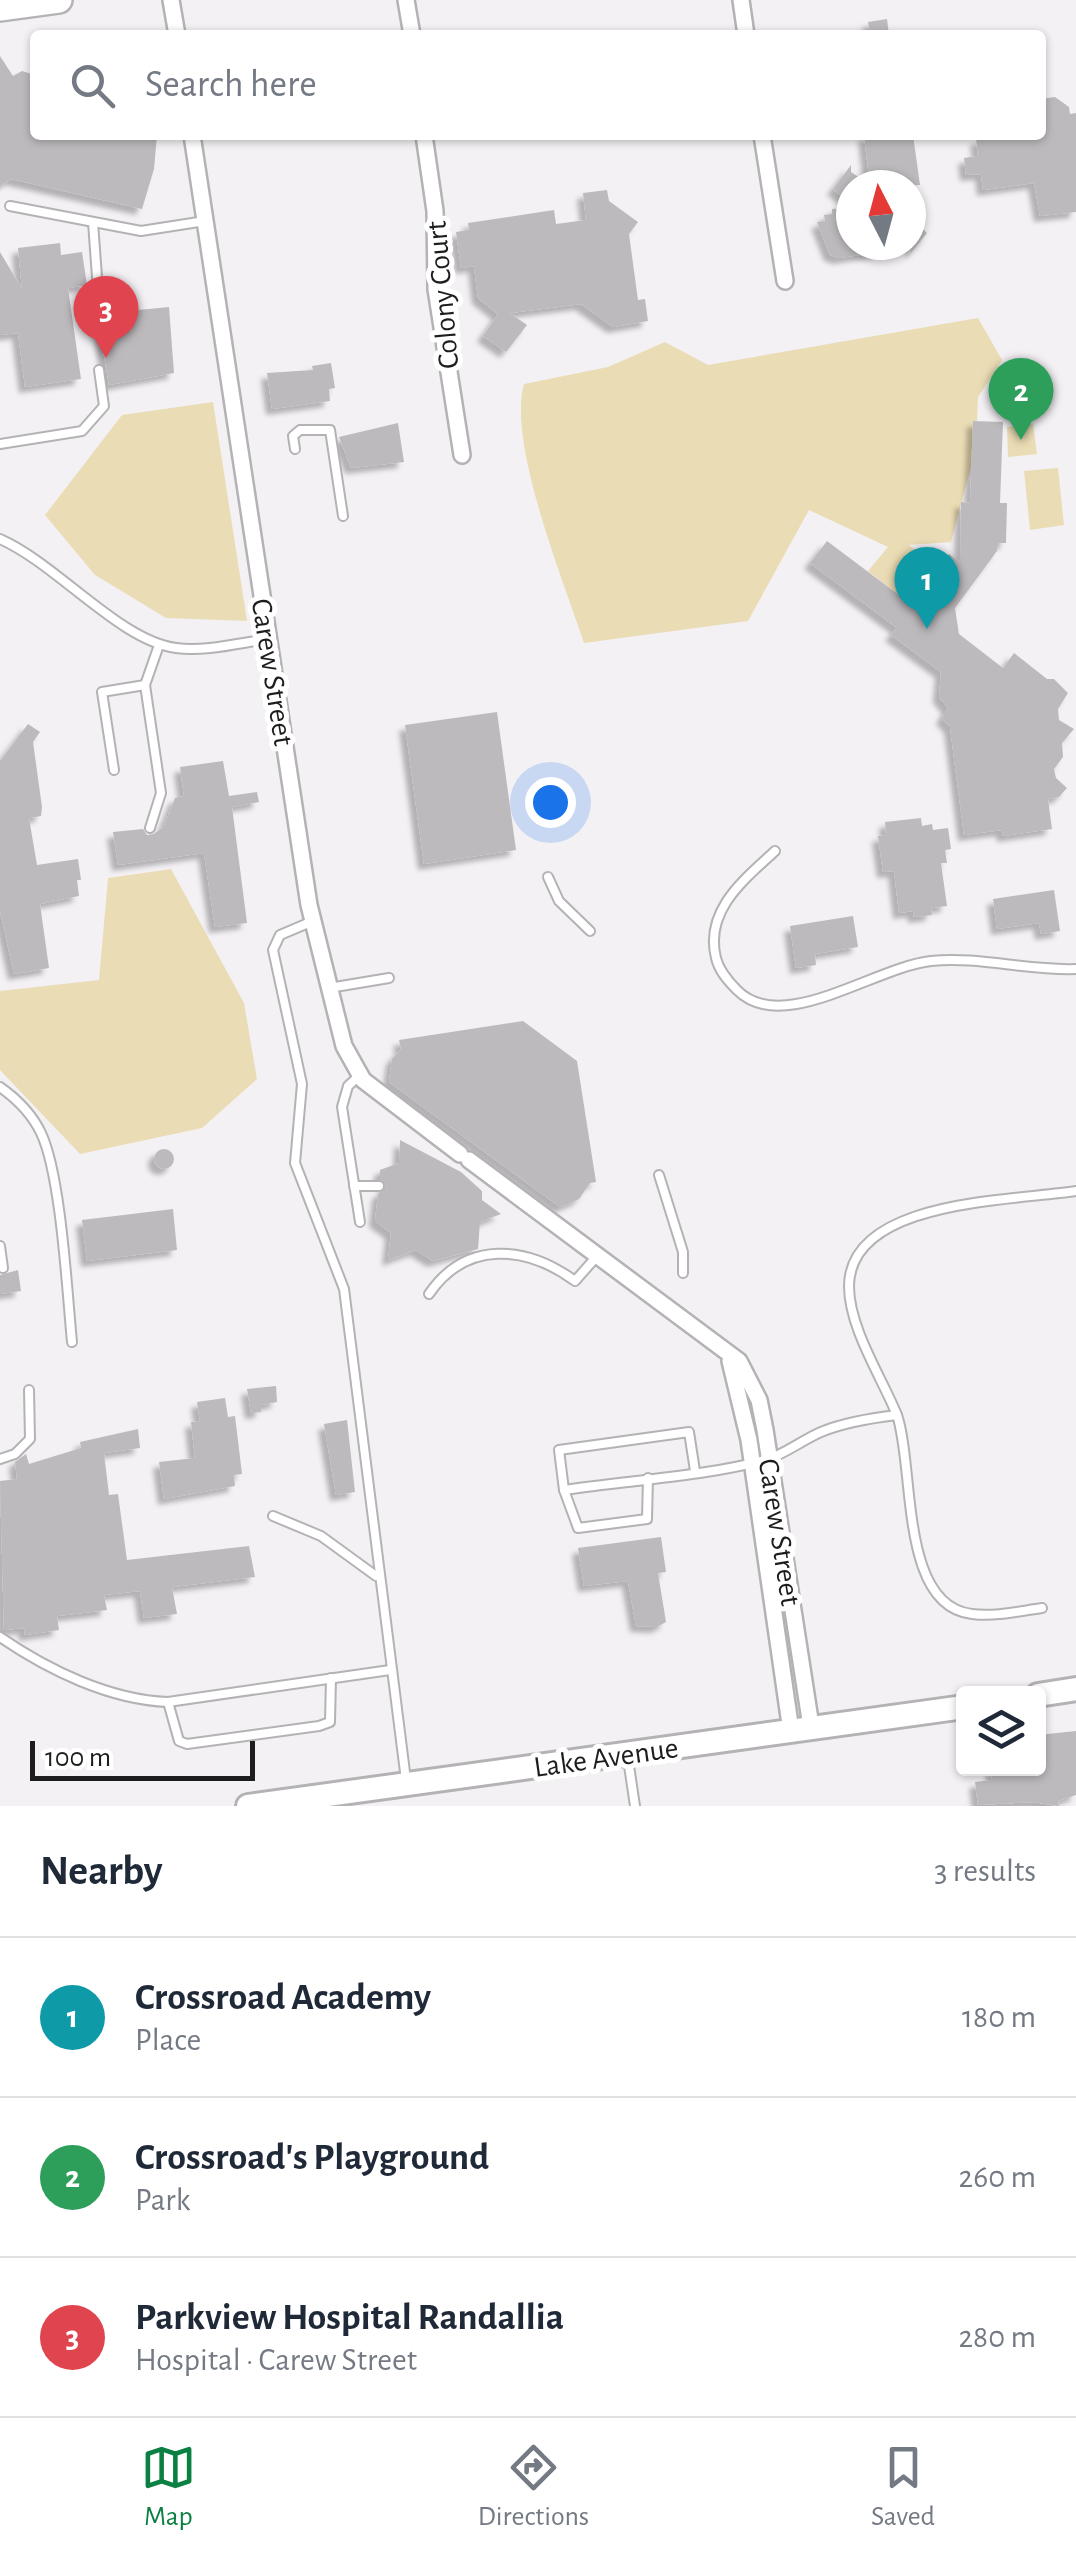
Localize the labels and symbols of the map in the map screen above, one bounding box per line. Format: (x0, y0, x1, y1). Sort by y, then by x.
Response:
north arrow (836, 170, 926, 260)
street label: Colony Court (422, 219, 464, 370)
pin: 3 (74, 276, 138, 358)
pin: 2 (988, 358, 1054, 440)
pin: 1 (894, 546, 960, 629)
street label: Carew Street (246, 596, 299, 748)
your location (525, 777, 576, 828)
street label: Carew Street (753, 1456, 806, 1608)
street label: Lake Avenue (532, 1733, 680, 1783)
scale bar (30, 1736, 255, 1780)

